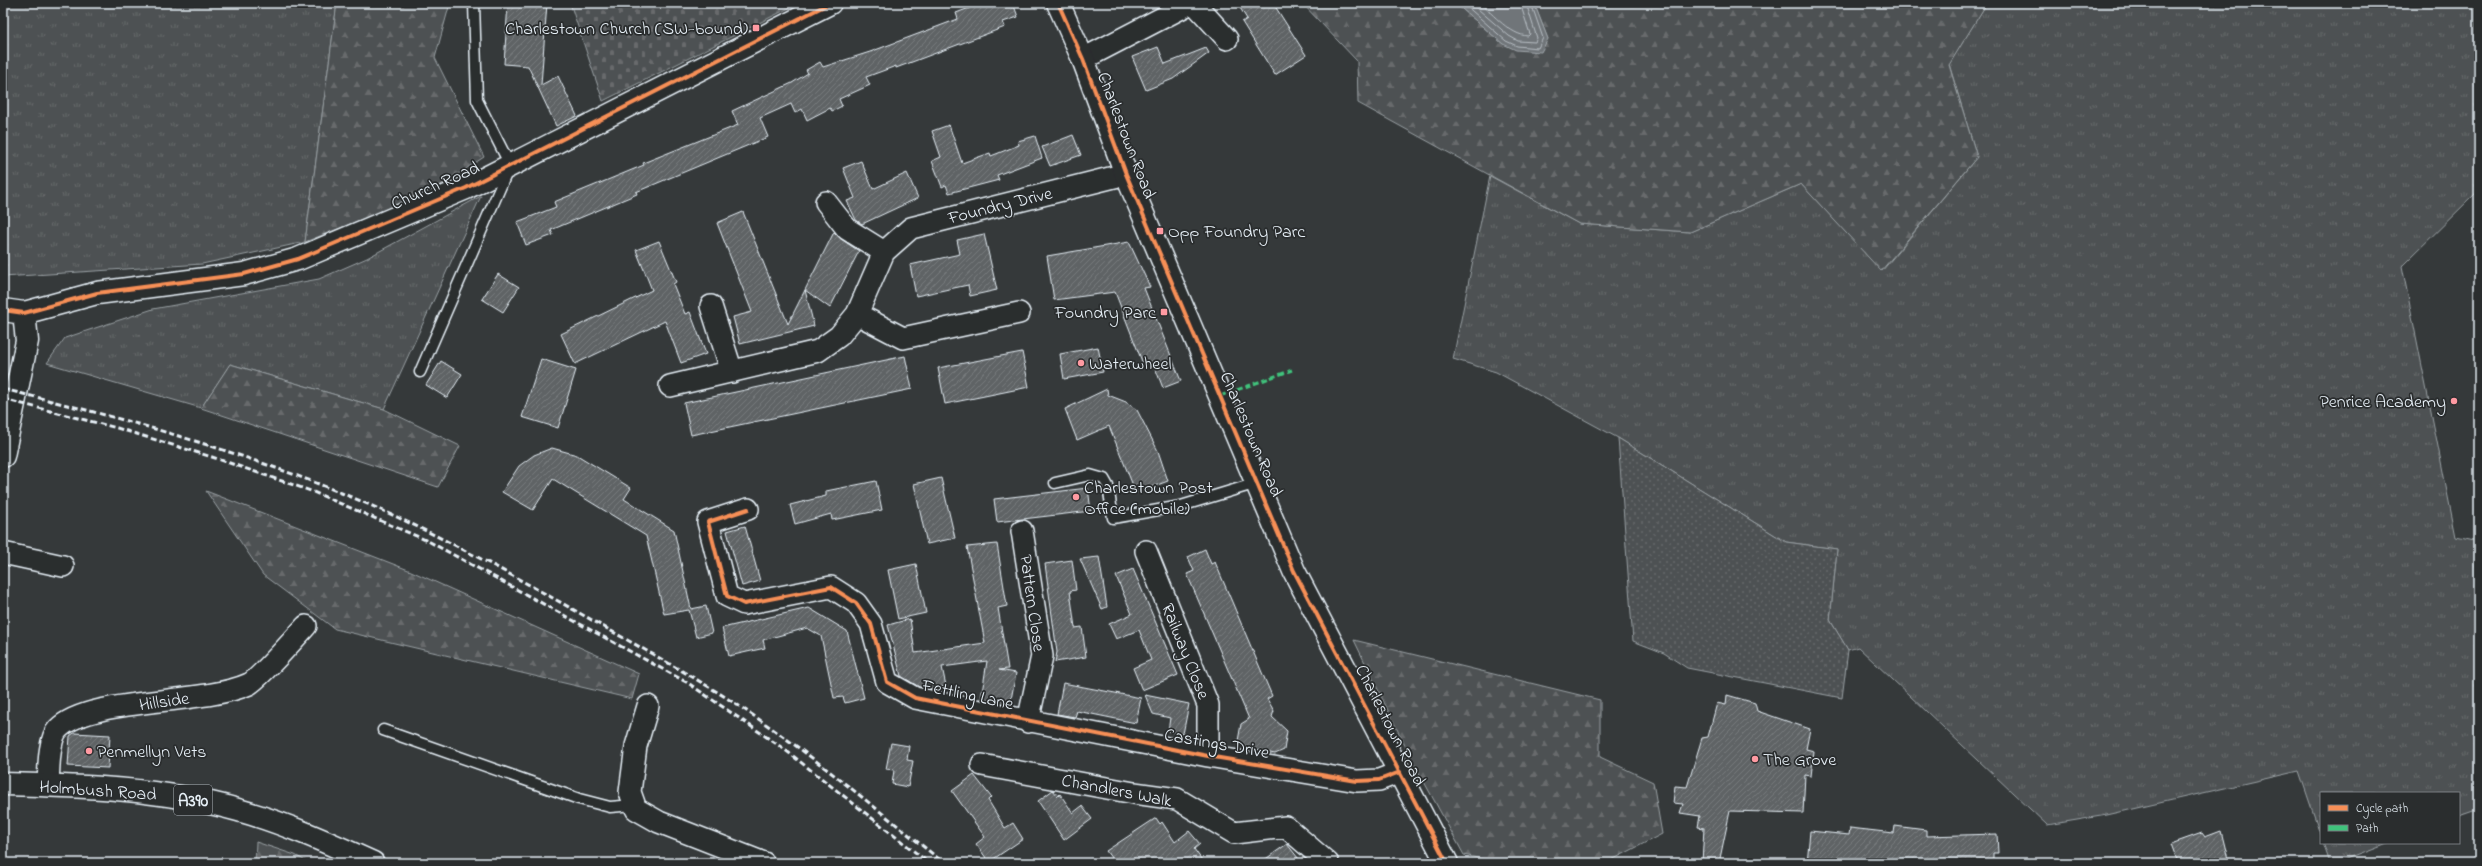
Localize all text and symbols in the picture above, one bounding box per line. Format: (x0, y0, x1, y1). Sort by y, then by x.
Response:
place label: Charlestown Church (SW-bound) (505, 17, 748, 43)
marker: Charlestown Church (SW-bound) (751, 23, 761, 33)
street label: Charlestown Road (1089, 69, 1161, 203)
street label: Church Road (387, 156, 484, 218)
street label: Foundry Drive (945, 181, 1056, 233)
place label: Opp Foundry Parc (1168, 220, 1305, 246)
marker: Opp Foundry Parc (1155, 226, 1165, 236)
place label: Foundry Parc (1054, 301, 1156, 327)
marker: Foundry Parc (1159, 307, 1169, 317)
place label: Waterwheel (1089, 352, 1172, 378)
marker: Waterwheel (1076, 358, 1086, 368)
street label: Charlestown Road (1212, 368, 1288, 501)
place label: Penrice Academy (2319, 390, 2446, 416)
marker: Penrice Academy (2449, 396, 2459, 406)
place label: Charlestown Post Office (mobile) (1084, 476, 1212, 523)
marker: Charlestown Post Office (mobile) (1071, 492, 1081, 502)
street label: Pattern Close (1011, 553, 1051, 654)
street label: Railway Close (1153, 600, 1216, 705)
street label: Charlestown Road (1347, 660, 1431, 791)
street label: Fettling Lane (918, 673, 1017, 719)
street label: Hillside (138, 686, 192, 719)
street label: Castings Drive (1162, 723, 1272, 768)
place label: Penmellyn Vets (97, 740, 206, 766)
marker: Penmellyn Vets (84, 746, 94, 756)
place label: The Grove (1763, 748, 1837, 774)
marker: The Grove (1750, 754, 1760, 764)
street label: Chandlers Walk (1059, 769, 1174, 815)
street label: Holmbush Road (38, 775, 157, 809)
road number: A390 (174, 785, 212, 815)
legend (2320, 792, 2460, 844)
text: Cycle path (2356, 800, 2408, 819)
text: Path (2356, 820, 2379, 838)

